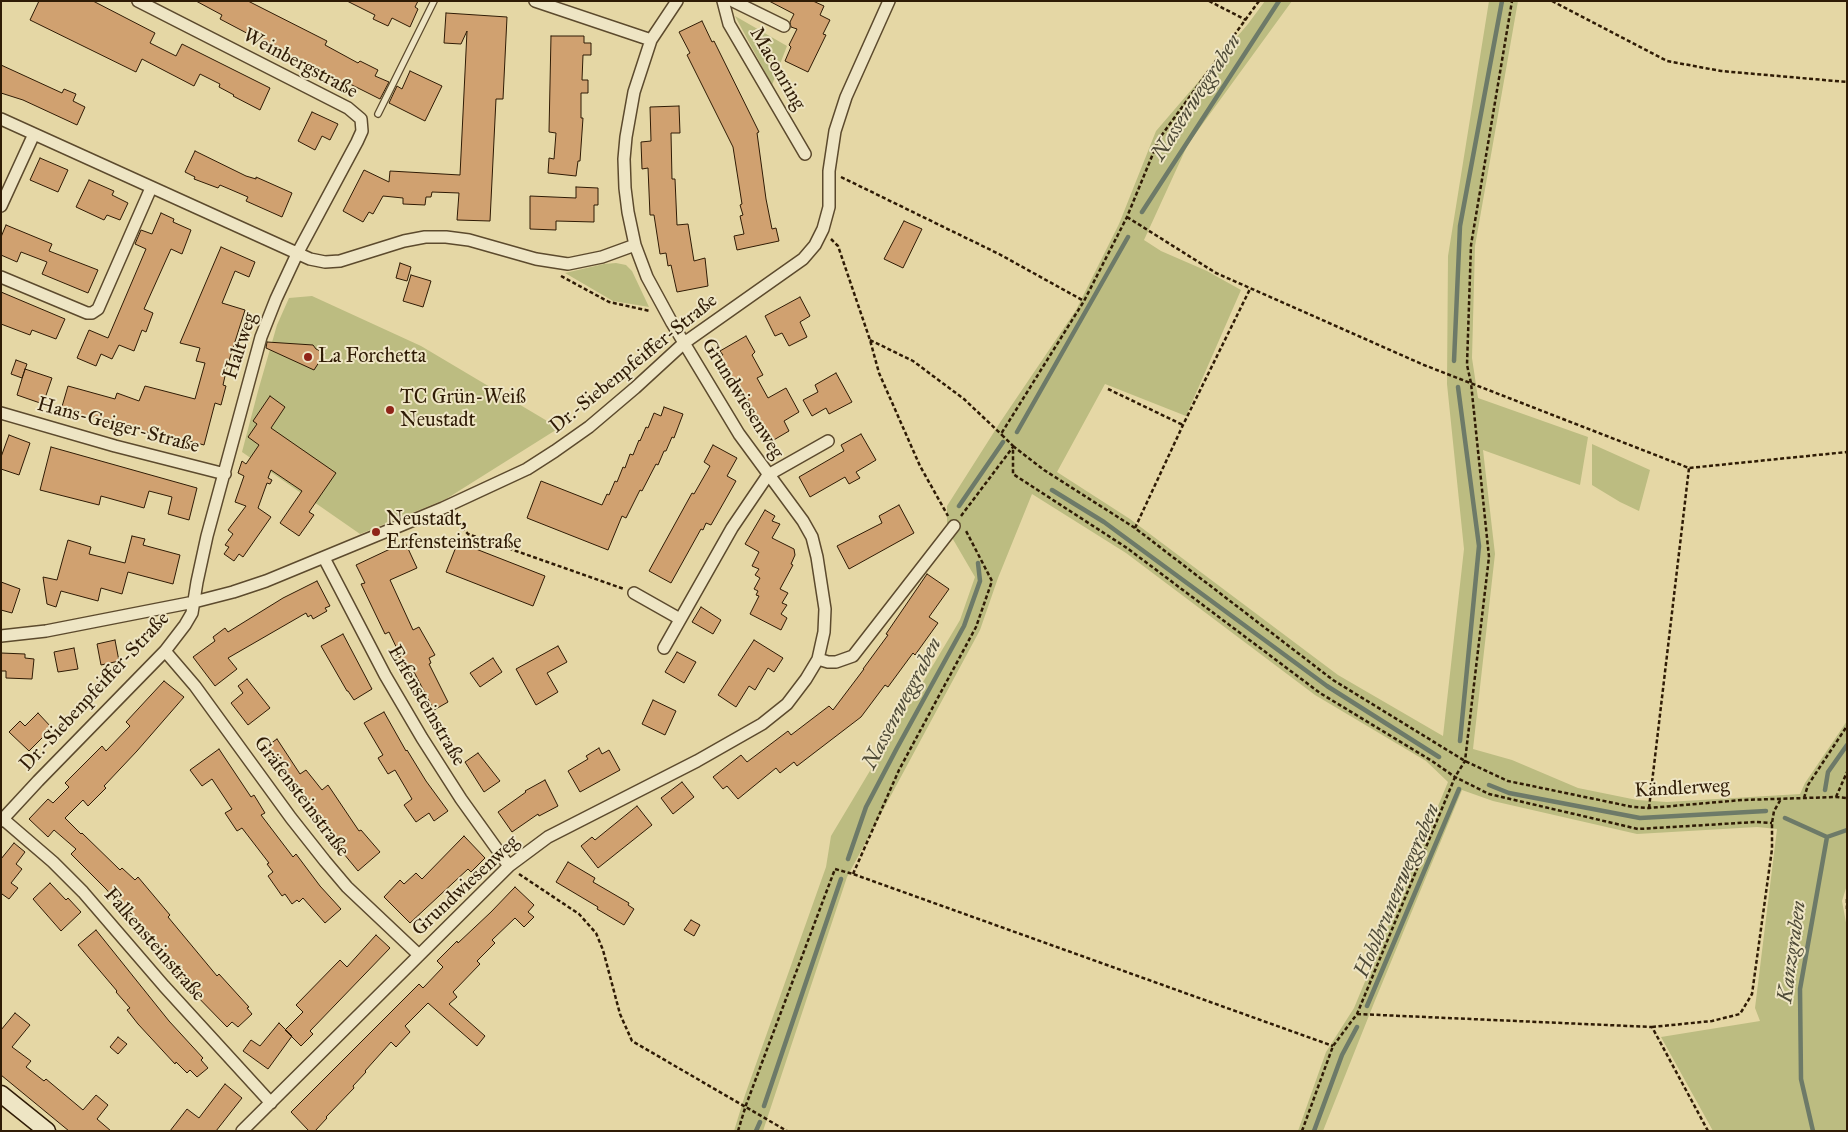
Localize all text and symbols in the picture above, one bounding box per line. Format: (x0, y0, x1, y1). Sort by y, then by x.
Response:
street label: Maconring (744, 23, 810, 115)
street label: Weinbergstraße (238, 24, 362, 104)
water label: Nassenweggraben (1147, 30, 1247, 166)
street label: Dr.-Siebenpfeiffer-Straße (545, 289, 723, 439)
street label: Haltweg (219, 310, 263, 382)
street label: Grundwiesenweg (695, 334, 789, 464)
place label: La Forchetta (318, 345, 426, 369)
marker: La Forchetta (302, 351, 314, 363)
place label: TC Grün-Weiß Neustadt (400, 386, 526, 433)
street label: Hans-Geiger-Straße (34, 393, 202, 459)
marker: TC Grün-Weiß Neustadt (384, 404, 396, 416)
place label: Neustadt, Erfensteinstraße (386, 508, 522, 555)
marker: Neustadt, Erfensteinstraße (370, 526, 382, 538)
street label: Dr.-Siebenpfeiffer-Straße (15, 607, 175, 777)
water label: Nassenweggraben (858, 634, 948, 774)
street label: Erfensteinstraße (382, 641, 470, 771)
street label: Gräfensteinstraße (248, 732, 354, 862)
street label: Kändlerweg (1634, 775, 1730, 803)
water label: Hohlbrunenweggraben (1350, 800, 1446, 982)
street label: Grundwiesenweg (408, 830, 524, 942)
street label: Falkensteinstraße (98, 883, 210, 1007)
water label: Kanzgraben (1773, 899, 1813, 1005)

